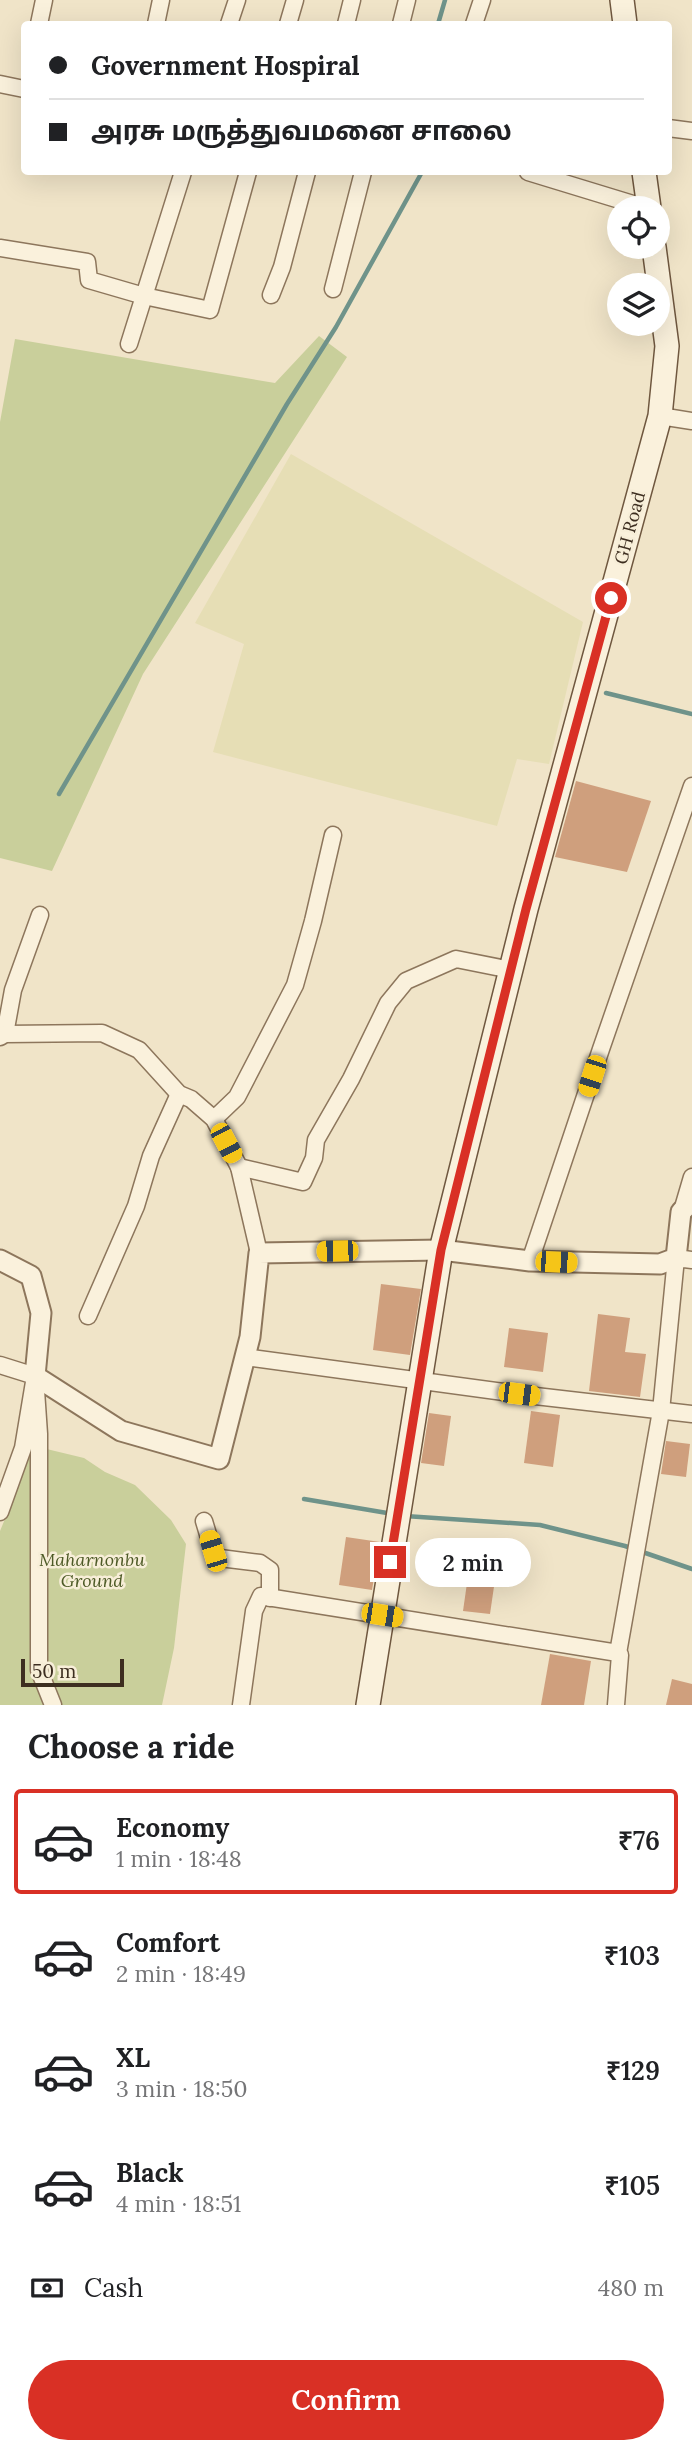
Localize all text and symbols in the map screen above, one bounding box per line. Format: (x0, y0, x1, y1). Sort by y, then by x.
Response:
text: Government Hospiral (91, 49, 360, 82)
text: அரசு மருத்துவமனை சாலை (91, 114, 512, 147)
map controls (607, 196, 670, 336)
button: locate (607, 196, 670, 259)
button: layers (607, 273, 670, 336)
street label: GH Road (609, 489, 650, 567)
route start (595, 582, 627, 614)
car (576, 1053, 609, 1099)
car (207, 1120, 246, 1166)
car (316, 1240, 359, 1262)
car (535, 1251, 578, 1273)
car (497, 1381, 542, 1407)
car (197, 1528, 230, 1574)
callout: 2 min (414, 1538, 530, 1586)
route end (374, 1546, 406, 1578)
park label: Maharnonbu Ground (39, 1548, 145, 1592)
text: 2 min (443, 1548, 503, 1577)
car (360, 1601, 405, 1629)
scale bar (21, 1656, 124, 1688)
text: 50 m (32, 1659, 76, 1683)
text: Choose a ride (28, 1726, 235, 1767)
icon: car (32, 1810, 95, 1873)
text: Economy (116, 1811, 229, 1844)
text: ₹76 (618, 1824, 660, 1857)
text: 1 min · 18:48 (116, 1844, 242, 1873)
icon: car (32, 1925, 95, 1988)
text: Comfort (116, 1926, 220, 1959)
text: ₹103 (604, 1939, 660, 1972)
text: 2 min · 18:49 (116, 1959, 246, 1988)
icon: car (32, 2040, 95, 2103)
text: XL (116, 2041, 150, 2074)
text: ₹129 (606, 2054, 660, 2087)
text: 3 min · 18:50 (116, 2074, 248, 2103)
icon: car (32, 2155, 95, 2218)
text: Black (116, 2156, 184, 2189)
text: ₹105 (604, 2169, 660, 2202)
text: 4 min · 18:51 (116, 2189, 241, 2218)
icon: cash (28, 2269, 66, 2307)
text: Cash (84, 2271, 143, 2304)
text: 480 m (598, 2273, 664, 2302)
button: Confirm (28, 2360, 664, 2440)

